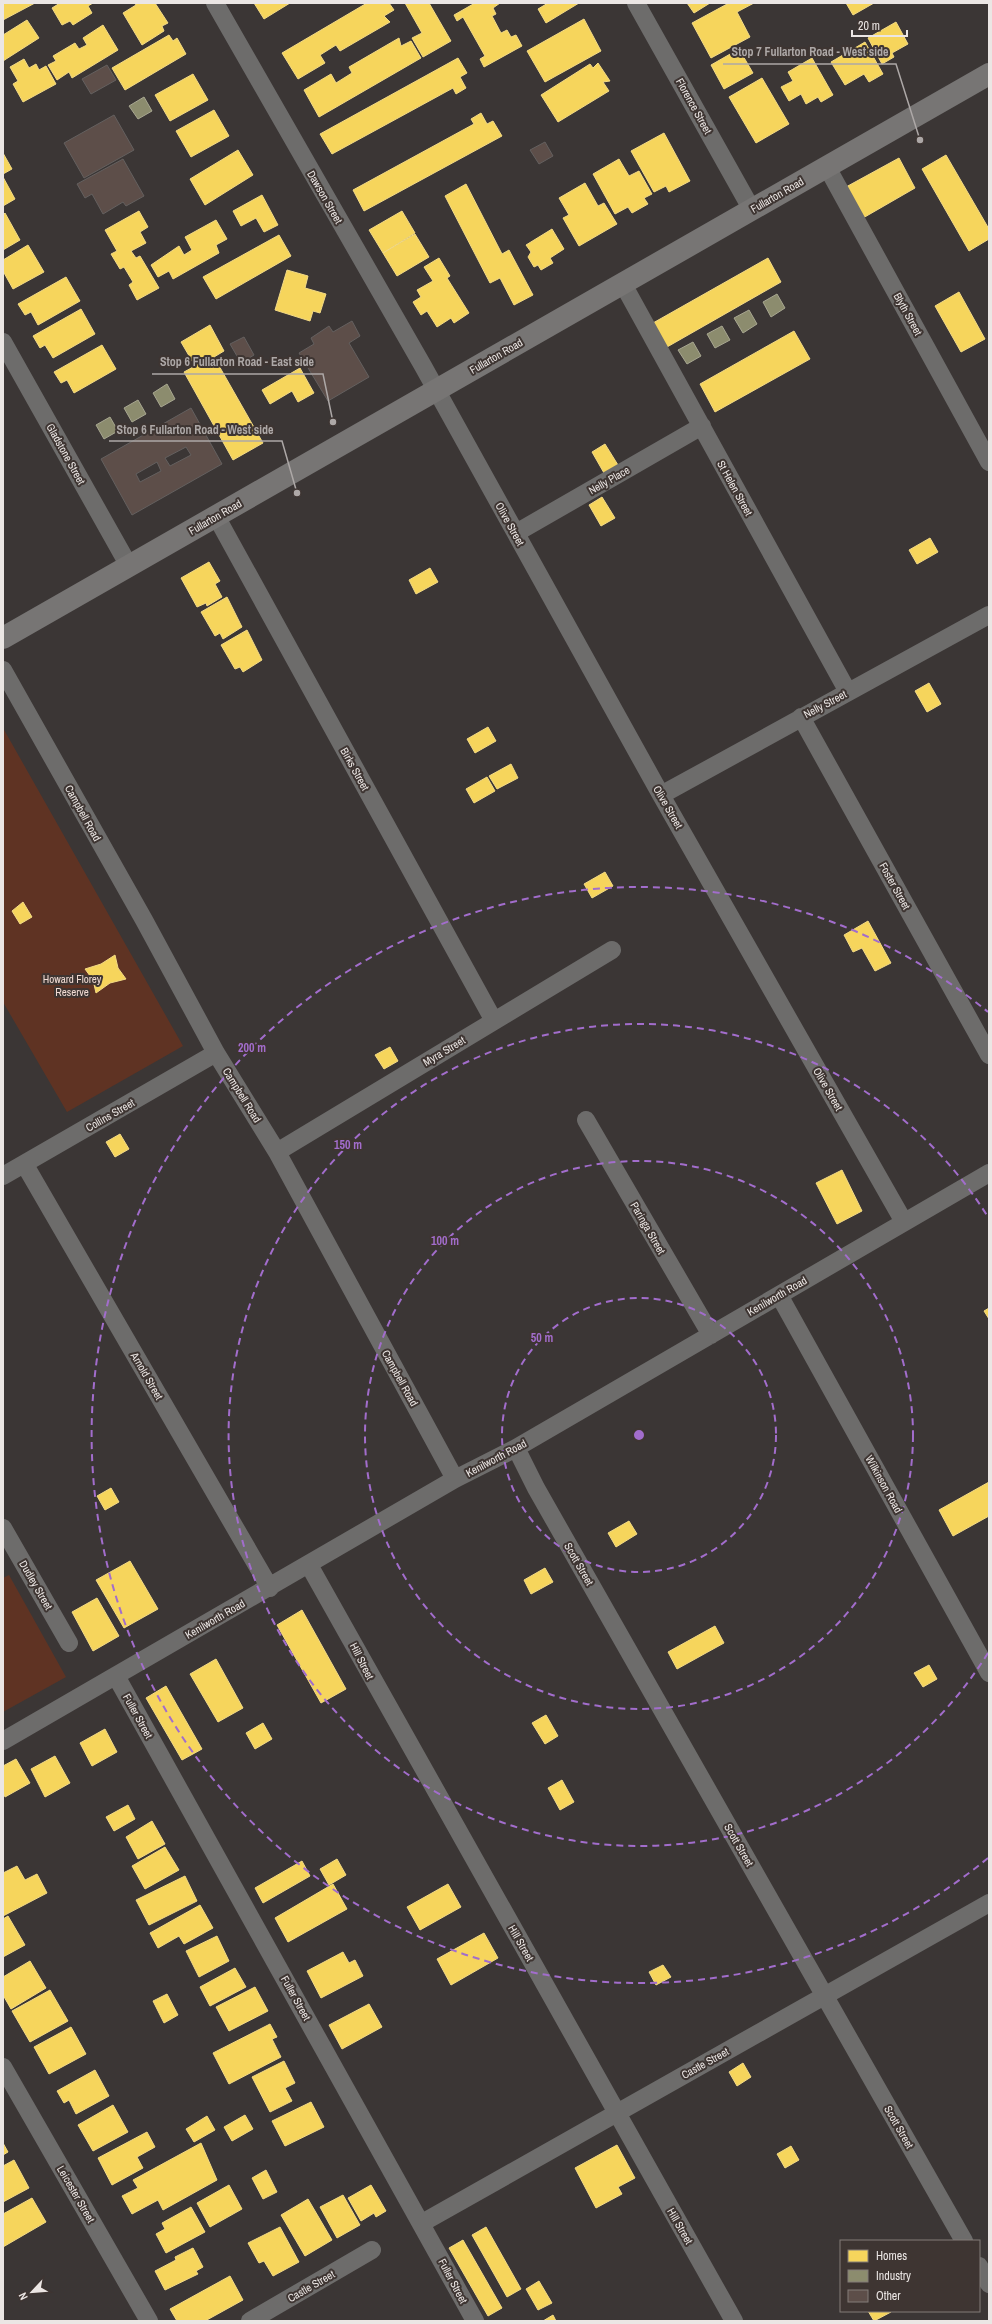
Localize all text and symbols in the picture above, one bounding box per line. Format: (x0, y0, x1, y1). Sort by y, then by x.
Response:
scale bar (852, 12, 907, 38)
text: 20 m (858, 18, 880, 34)
callout: Stop 7 Fullarton Road - West side (723, 40, 896, 64)
text: Stop 7 Fullarton Road - West side (732, 44, 889, 60)
street label: Florence Street (673, 76, 715, 137)
street label: Dawson Street (304, 168, 346, 227)
street label: Fullarton Road (748, 174, 806, 216)
street label: Blyth Street (891, 290, 926, 338)
street label: Fullarton Road (467, 335, 525, 377)
callout: Stop 6 Fullarton Road - East side (152, 350, 323, 374)
text: Stop 6 Fullarton Road - East side (160, 354, 315, 370)
callout: Stop 6 Fullarton Road - West side (109, 417, 282, 441)
street label: Gladstone Street (43, 421, 89, 487)
text: Stop 6 Fullarton Road - West side (117, 422, 274, 438)
street label: St Helen Street (714, 458, 756, 519)
street label: Nelly Place (586, 463, 632, 497)
street label: Fullarton Road (186, 496, 244, 538)
street label: Olive Street (492, 500, 528, 549)
street label: Nelly Street (801, 687, 849, 721)
street label: Birks Street (337, 745, 373, 793)
street label: Campbell Road (62, 782, 104, 844)
street label: Olive Street (650, 783, 686, 832)
street label: Foster Street (876, 860, 914, 912)
park label: Howard Florey Reserve (43, 972, 102, 999)
street label: Myra Street (420, 1033, 468, 1069)
text: 200 m (238, 1040, 266, 1056)
street label: Campbell Road (220, 1065, 264, 1125)
street label: Olive Street (810, 1065, 846, 1114)
street label: Collins Street (83, 1095, 137, 1135)
text: 150 m (334, 1137, 362, 1153)
street label: Paringa Street (627, 1199, 669, 1257)
text: 100 m (431, 1233, 459, 1249)
street label: Kenilworth Road (745, 1273, 809, 1319)
text: 50 m (531, 1330, 553, 1346)
street label: Campbell Road (379, 1347, 421, 1409)
street label: Arnold Street (127, 1349, 166, 1403)
centre of rings (632, 1428, 646, 1442)
street label: Kenilworth Road (463, 1436, 529, 1480)
street label: Wilkinson Road (862, 1453, 906, 1515)
street label: Scott Street (561, 1540, 597, 1588)
street label: Dudley Street (16, 1558, 56, 1613)
street label: Kenilworth Road (183, 1596, 247, 1642)
street label: Hill Street (347, 1640, 377, 1682)
street label: Fuller Street (120, 1691, 156, 1741)
street label: Scott Street (721, 1821, 757, 1869)
street label: Hill Street (505, 1922, 537, 1964)
street label: Fuller Street (278, 1973, 314, 2023)
street label: Castle Street (679, 2044, 732, 2082)
street label: Scott Street (881, 2103, 917, 2151)
street label: Leicester Street (54, 2163, 98, 2225)
street label: Hill Street (664, 2205, 696, 2247)
legend (840, 2240, 980, 2312)
text: Homes (876, 2248, 907, 2264)
street label: Fuller Street (435, 2256, 471, 2306)
street label: Castle Street (285, 2267, 338, 2305)
text: Industry (876, 2268, 911, 2284)
north arrow (12, 2272, 52, 2312)
text: Other (876, 2288, 901, 2304)
text: N (15, 2290, 31, 2302)

